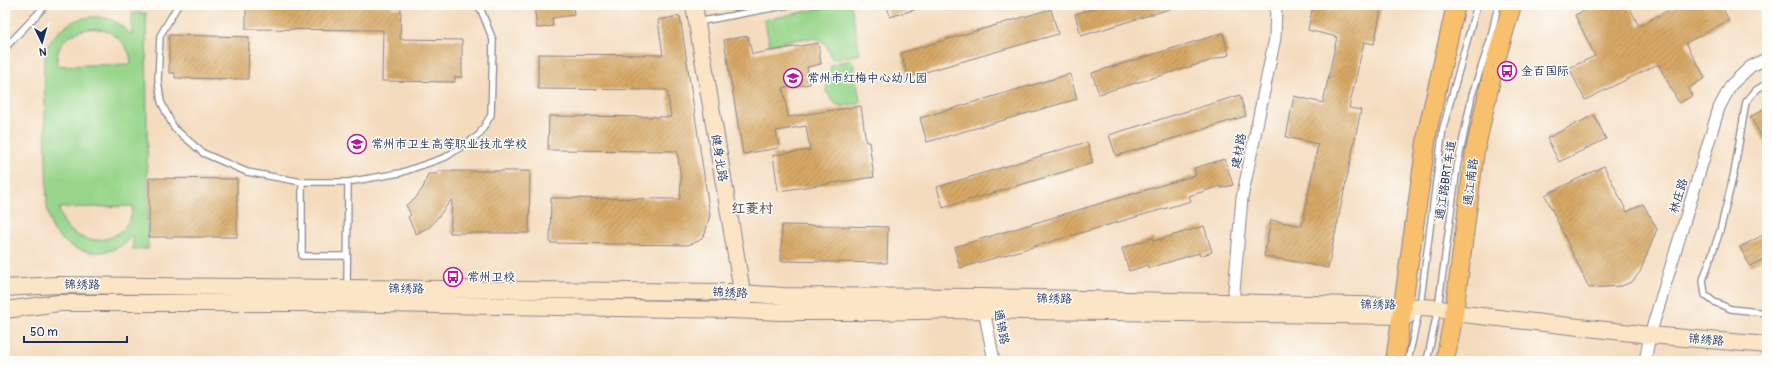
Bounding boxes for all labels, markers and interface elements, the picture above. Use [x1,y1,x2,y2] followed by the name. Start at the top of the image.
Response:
[22,22,62,62] north arrow
[38,45,47,58] text: N
[1496,60,1518,82] bus stop icon: 金百国际
[1521,64,1569,79] place label: 金百国际
[782,67,804,89] school or university icon: 常州市红梅中心幼儿园
[807,71,927,86] place label: 常州市红梅中心幼儿园
[1228,132,1250,170] street label: 建材路
[346,133,368,155] school or university icon: 常州市卫生高等职业技术学校
[708,133,730,183] street label: 健身北路
[371,137,527,152] place label: 常州市卫生高等职业技术学校
[1432,139,1460,221] street label: 通江路BRT车道
[1461,157,1481,207] street label: 通江南路
[1667,177,1691,215] street label: 林庄路
[731,200,773,217] district label: 红菱村
[442,266,464,288] bus stop icon: 常州卫校
[467,270,515,285] place label: 常州卫校
[64,277,100,293] street label: 锦绣路
[388,281,424,297] street label: 锦绣路
[712,285,748,301] street label: 锦绣路
[1036,291,1072,307] street label: 锦绣路
[1360,297,1396,313] street label: 锦绣路
[990,308,1012,346] street label: 通锦路
[24,318,127,344] scale bar
[30,325,58,340] text: 50 m
[1687,331,1725,349] street label: 锦绣路

